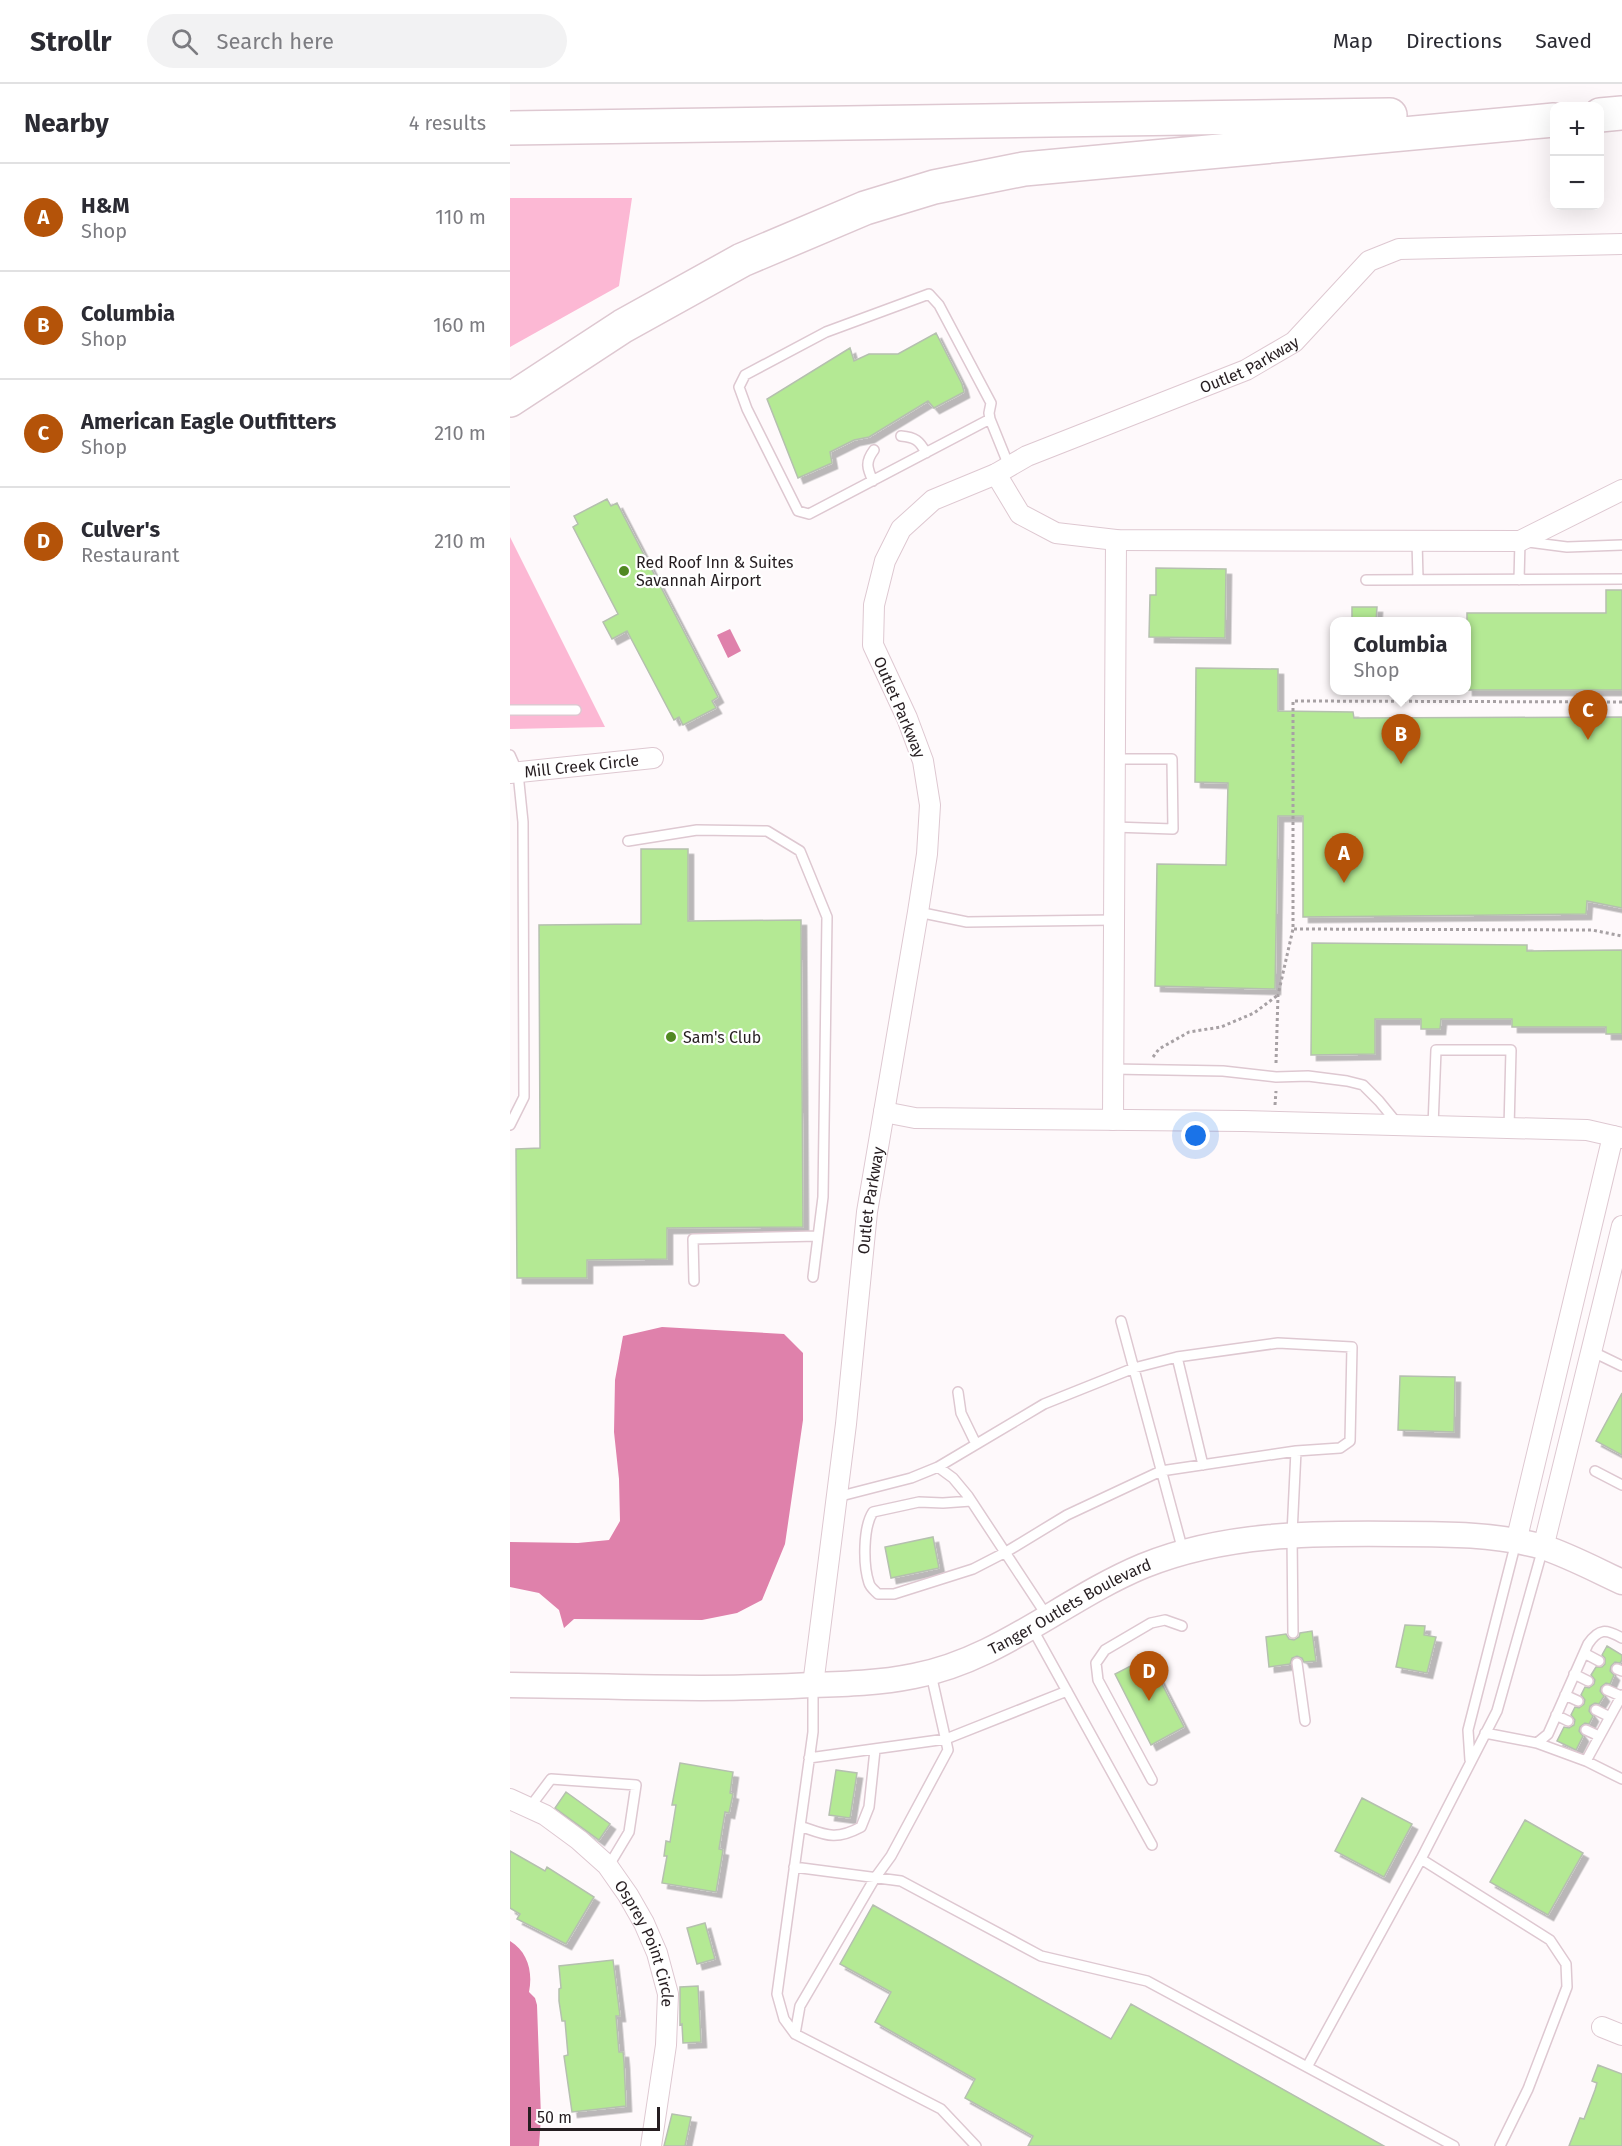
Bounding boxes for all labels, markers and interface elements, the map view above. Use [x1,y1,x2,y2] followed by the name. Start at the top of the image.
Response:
[147,14,567,68] search box
[30,25,111,58] text: Strollr
[168,25,201,58] icon: search
[216,28,334,55] text: Search here
[1333,28,1373,54] text: Map
[1406,28,1502,54] text: Directions
[1535,28,1592,54] text: Saved
[1550,102,1604,210] map controls
[1550,102,1604,156] button: +
[24,108,109,139] text: Nearby
[409,111,486,135] text: 4 results
[1550,156,1604,210] button: −
[81,192,130,219] text: H&M
[38,205,49,229] text: A
[435,205,486,229] text: 110 m
[81,219,127,243] text: Shop
[81,300,175,327] text: Columbia
[37,313,50,337] text: B
[433,313,486,337] text: 160 m
[81,327,127,351] text: Shop
[1197,332,1303,397] street label: Outlet Parkway
[81,408,336,435] text: American Eagle Outfitters
[38,421,49,445] text: C
[434,421,486,445] text: 210 m
[81,435,127,459] text: Shop
[81,516,160,543] text: Culver's
[37,529,50,553] text: D
[434,529,486,553] text: 210 m
[81,543,179,567] text: Restaurant
[636,553,794,590] place label: Red Roof Inn & Suites Savannah Airport
[617,564,631,578] marker: Red Roof Inn & Suites Savannah Airport
[1330,617,1471,695] popup
[1353,631,1448,658] text: Columbia
[870,654,930,761] street label: Outlet Parkway
[1353,658,1400,682] text: Shop
[1568,690,1608,740] pin: C
[1382,714,1420,764] pin: B
[523,751,640,781] street label: Mill Creek Circle
[1324,834,1364,883] pin: A
[683,1028,761,1047] place label: Sam's Club
[664,1030,678,1044] marker: Sam's Club
[1181,1121,1210,1150] your location
[854,1145,888,1255] street label: Outlet Parkway
[985,1555,1154,1659] street label: Tanger Outlets Boulevard
[1130,1652,1168,1701] pin: D
[610,1877,677,2008] street label: Osprey Point Circle
[528,2104,660,2132] scale bar
[537,2108,572,2127] text: 50 m

